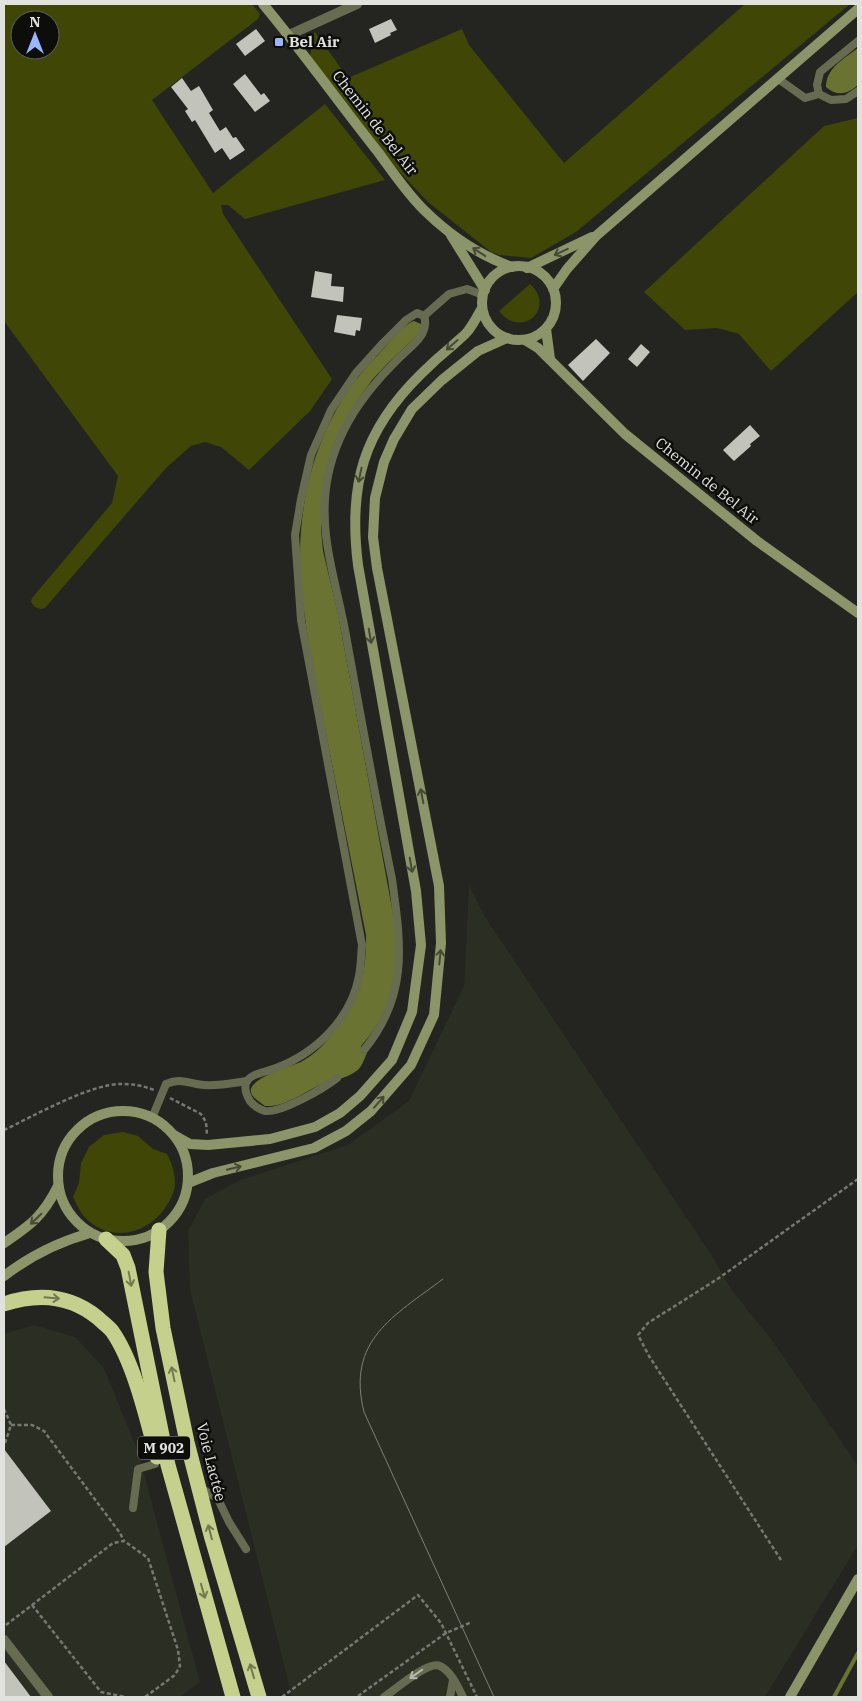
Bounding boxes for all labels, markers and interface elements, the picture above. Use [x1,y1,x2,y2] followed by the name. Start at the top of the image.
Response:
[10,10,60,60] north arrow
[29,13,41,31] text: N
[289,32,340,51] place label: Bel Air
[273,36,285,48] marker: Bel Air
[329,67,422,179] street label: Chemin de Bel Air
[473,246,487,256] one-way arrow
[554,247,569,257] one-way arrow
[446,340,459,351] one-way arrow
[652,433,763,528] street label: Chemin de Bel Air
[355,467,365,483] one-way arrow
[366,627,376,643] one-way arrow
[416,788,426,804] one-way arrow
[407,856,417,872] one-way arrow
[435,949,445,965] one-way arrow
[373,1095,385,1108] one-way arrow
[226,1163,242,1172] one-way arrow
[30,1213,42,1225] one-way arrow
[126,1271,135,1287] one-way arrow
[43,1293,59,1303] one-way arrow
[167,1366,177,1382] one-way arrow
[193,1421,230,1503] street label: Voie Lactée
[138,1436,190,1460] road number: M 902
[205,1524,215,1540] one-way arrow
[198,1582,208,1598] one-way arrow
[247,1664,256,1680] one-way arrow
[409,1669,423,1679] one-way arrow

